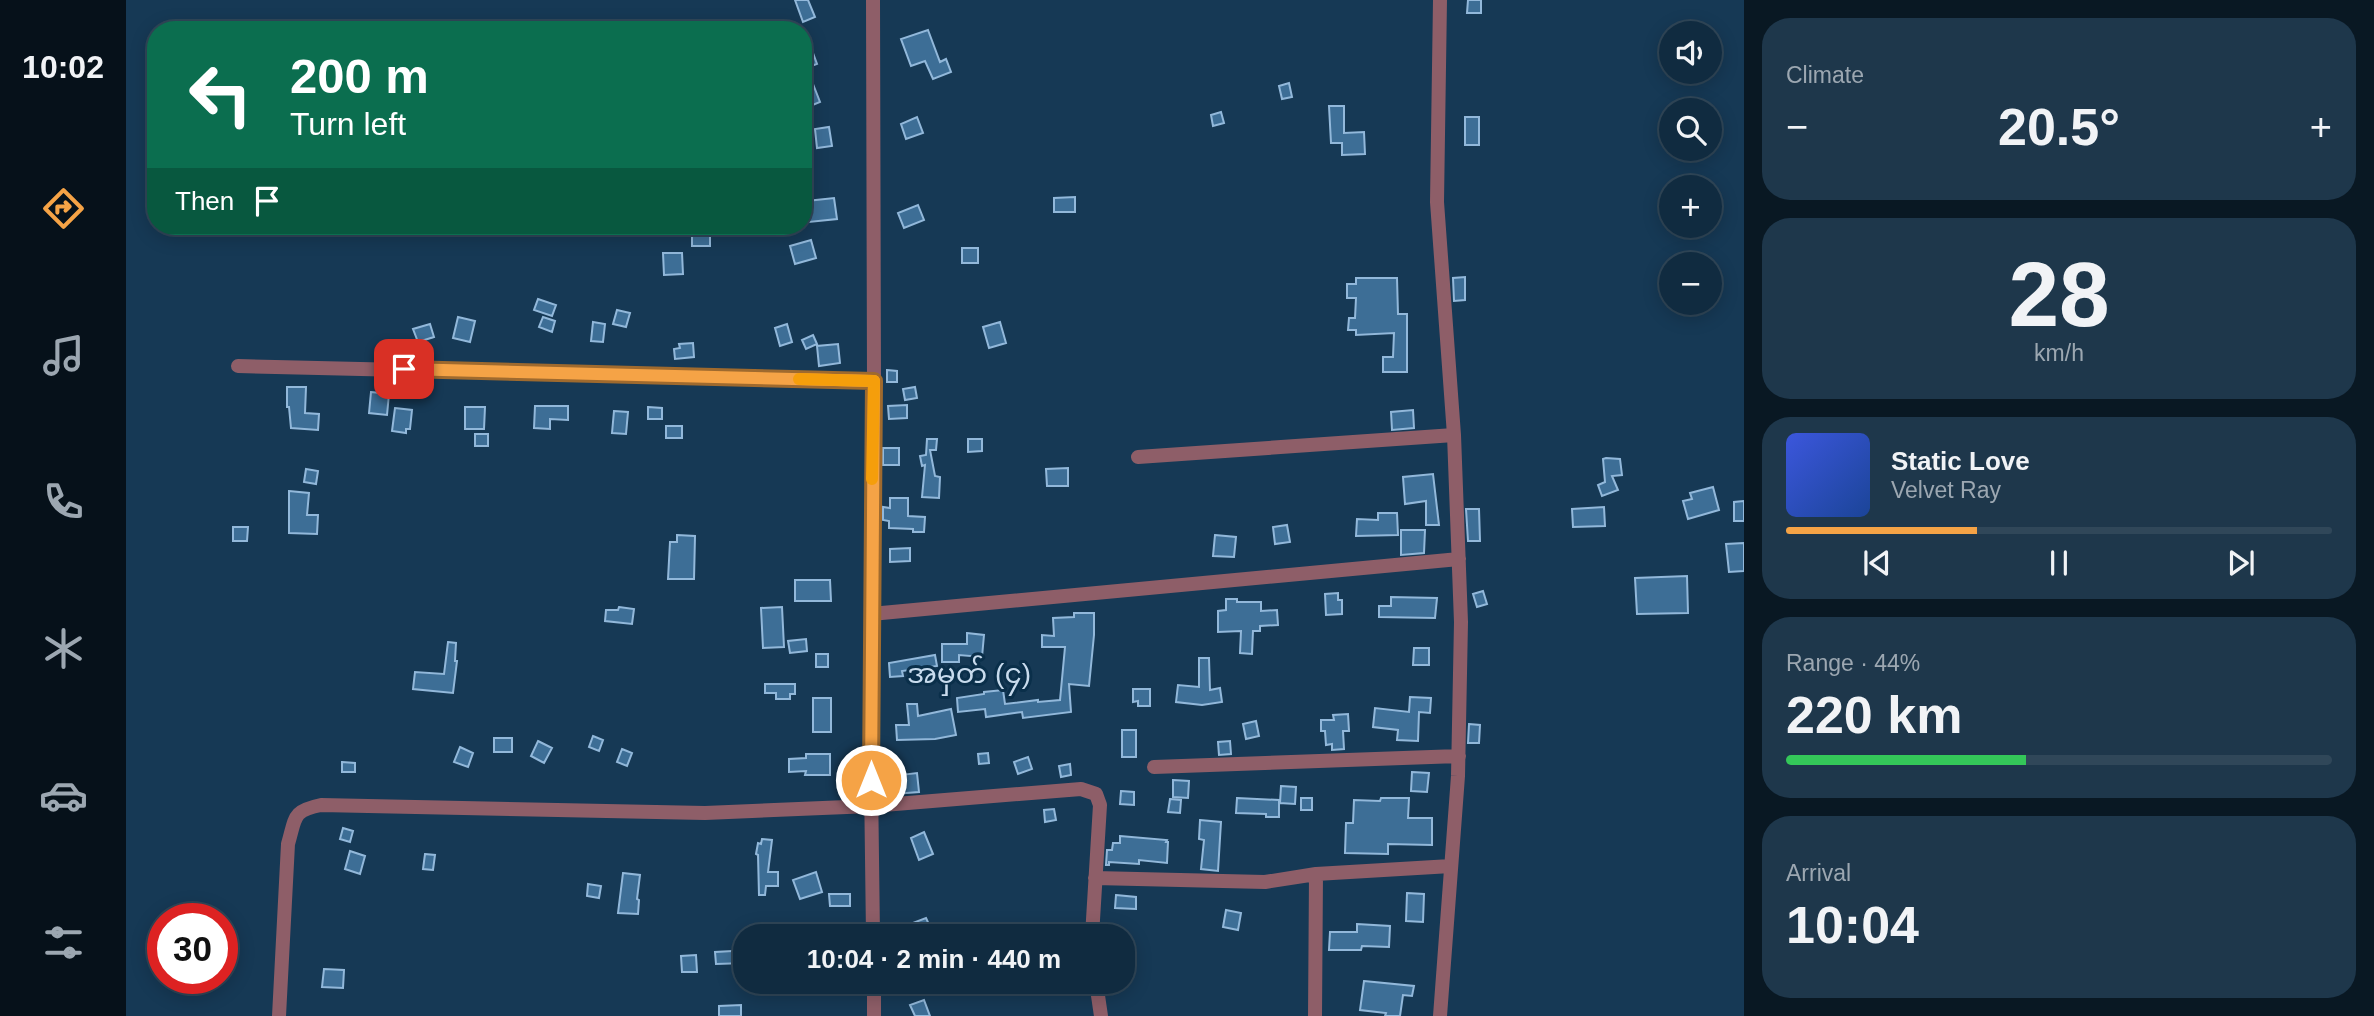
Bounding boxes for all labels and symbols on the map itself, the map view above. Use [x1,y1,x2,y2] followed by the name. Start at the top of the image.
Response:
[374,339,434,399] pin
[907,655,1031,696] district label: အမှတ် (၄)
[834,743,908,817] position arrow
[147,903,238,994] speed limit sign: 30

